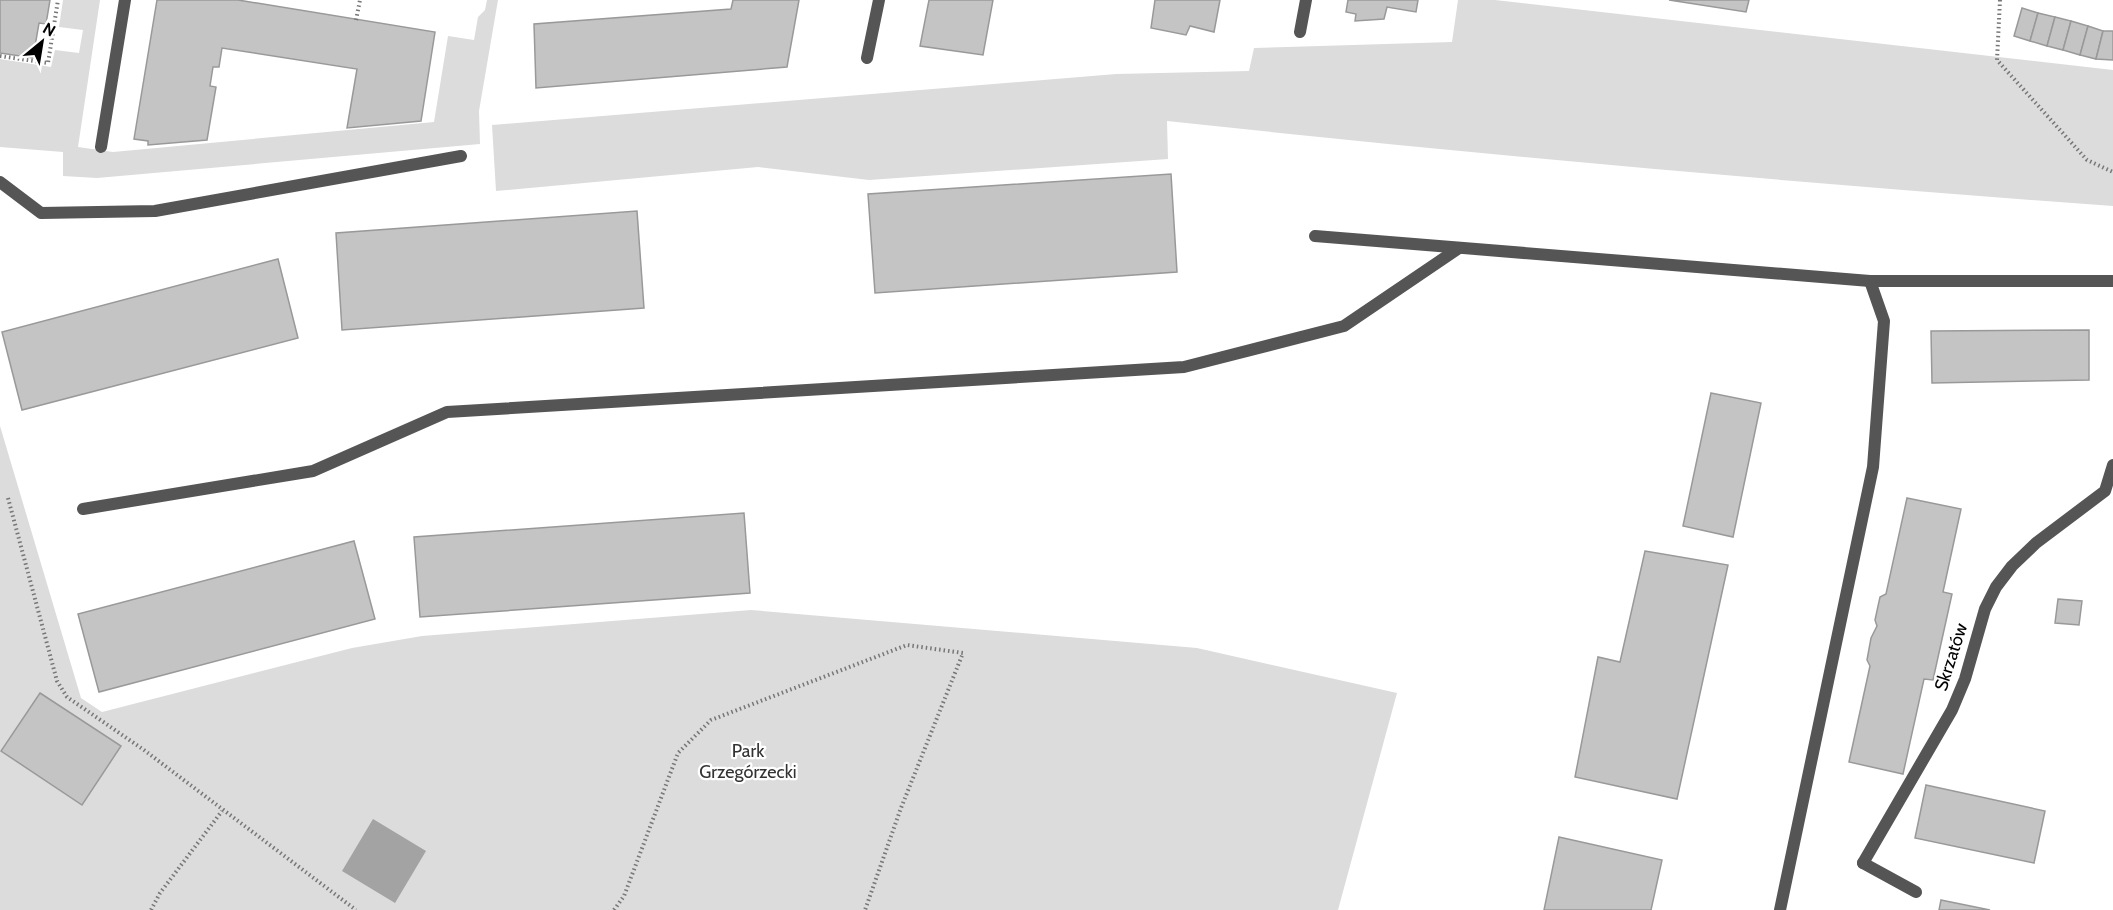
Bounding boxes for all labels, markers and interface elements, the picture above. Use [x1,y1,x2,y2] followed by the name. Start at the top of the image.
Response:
[12,12,72,72] north arrow
[40,18,59,40] text: N
[1930,620,1972,694] street label: Skrzatów
[699,740,797,783] park label: Park Grzegórzecki

